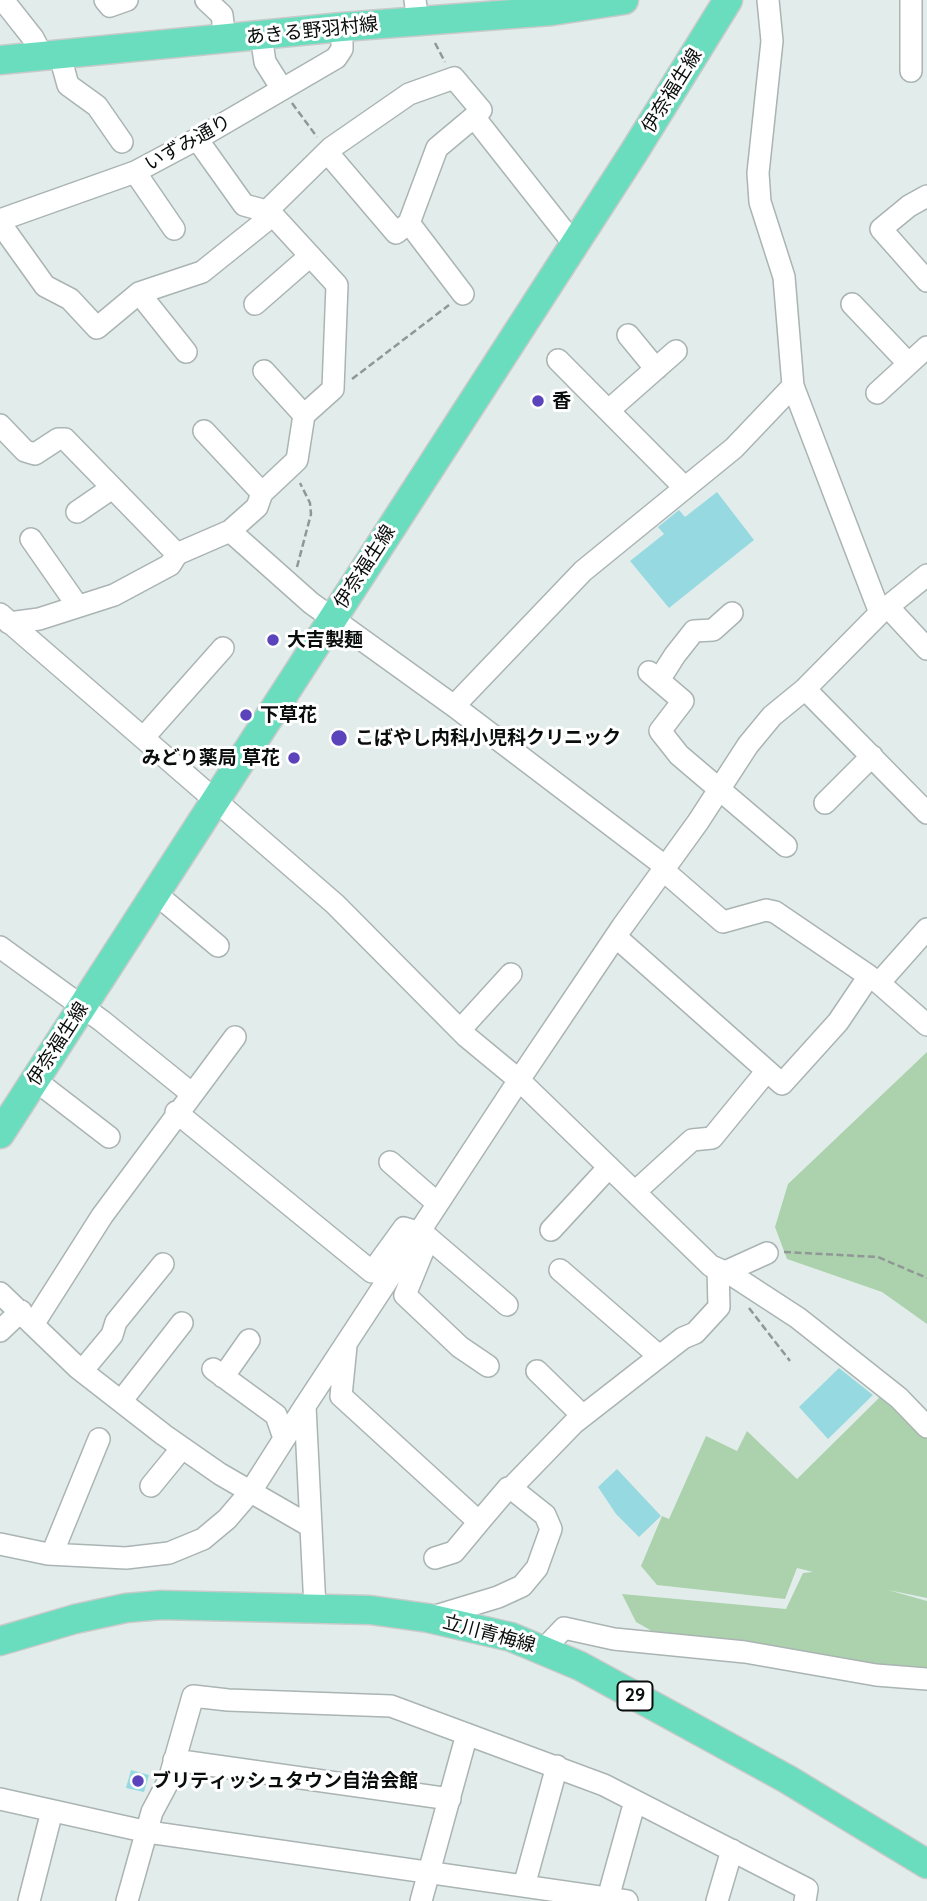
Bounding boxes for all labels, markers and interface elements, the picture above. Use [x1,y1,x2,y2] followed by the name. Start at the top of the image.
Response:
[245,13,379,49] street label: あきる野羽村線
[637,45,707,137] street label: 伊奈福生線
[141,110,235,176] street label: いずみ通り
[552,390,571,412] place label: 香
[530,393,546,409] marker: 香
[330,521,400,613] street label: 伊奈福生線
[287,629,363,651] place label: 大吉製麺
[265,632,281,648] marker: 大吉製麺
[260,704,317,726] place label: 下草花
[238,707,254,723] marker: 下草花
[355,727,621,749] place label: こばやし内科小児科クリニック
[329,728,349,748] marker: こばやし内科小児科クリニック
[142,747,280,769] place label: みどり薬局 草花
[286,750,302,766] marker: みどり薬局 草花
[23,998,93,1090] street label: 伊奈福生線
[440,1611,538,1657] street label: 立川青梅線
[618,1681,652,1710] road number: 29
[152,1770,418,1792] place label: ブリティッシュタウン自治会館
[130,1773,146,1789] marker: ブリティッシュタウン自治会館

